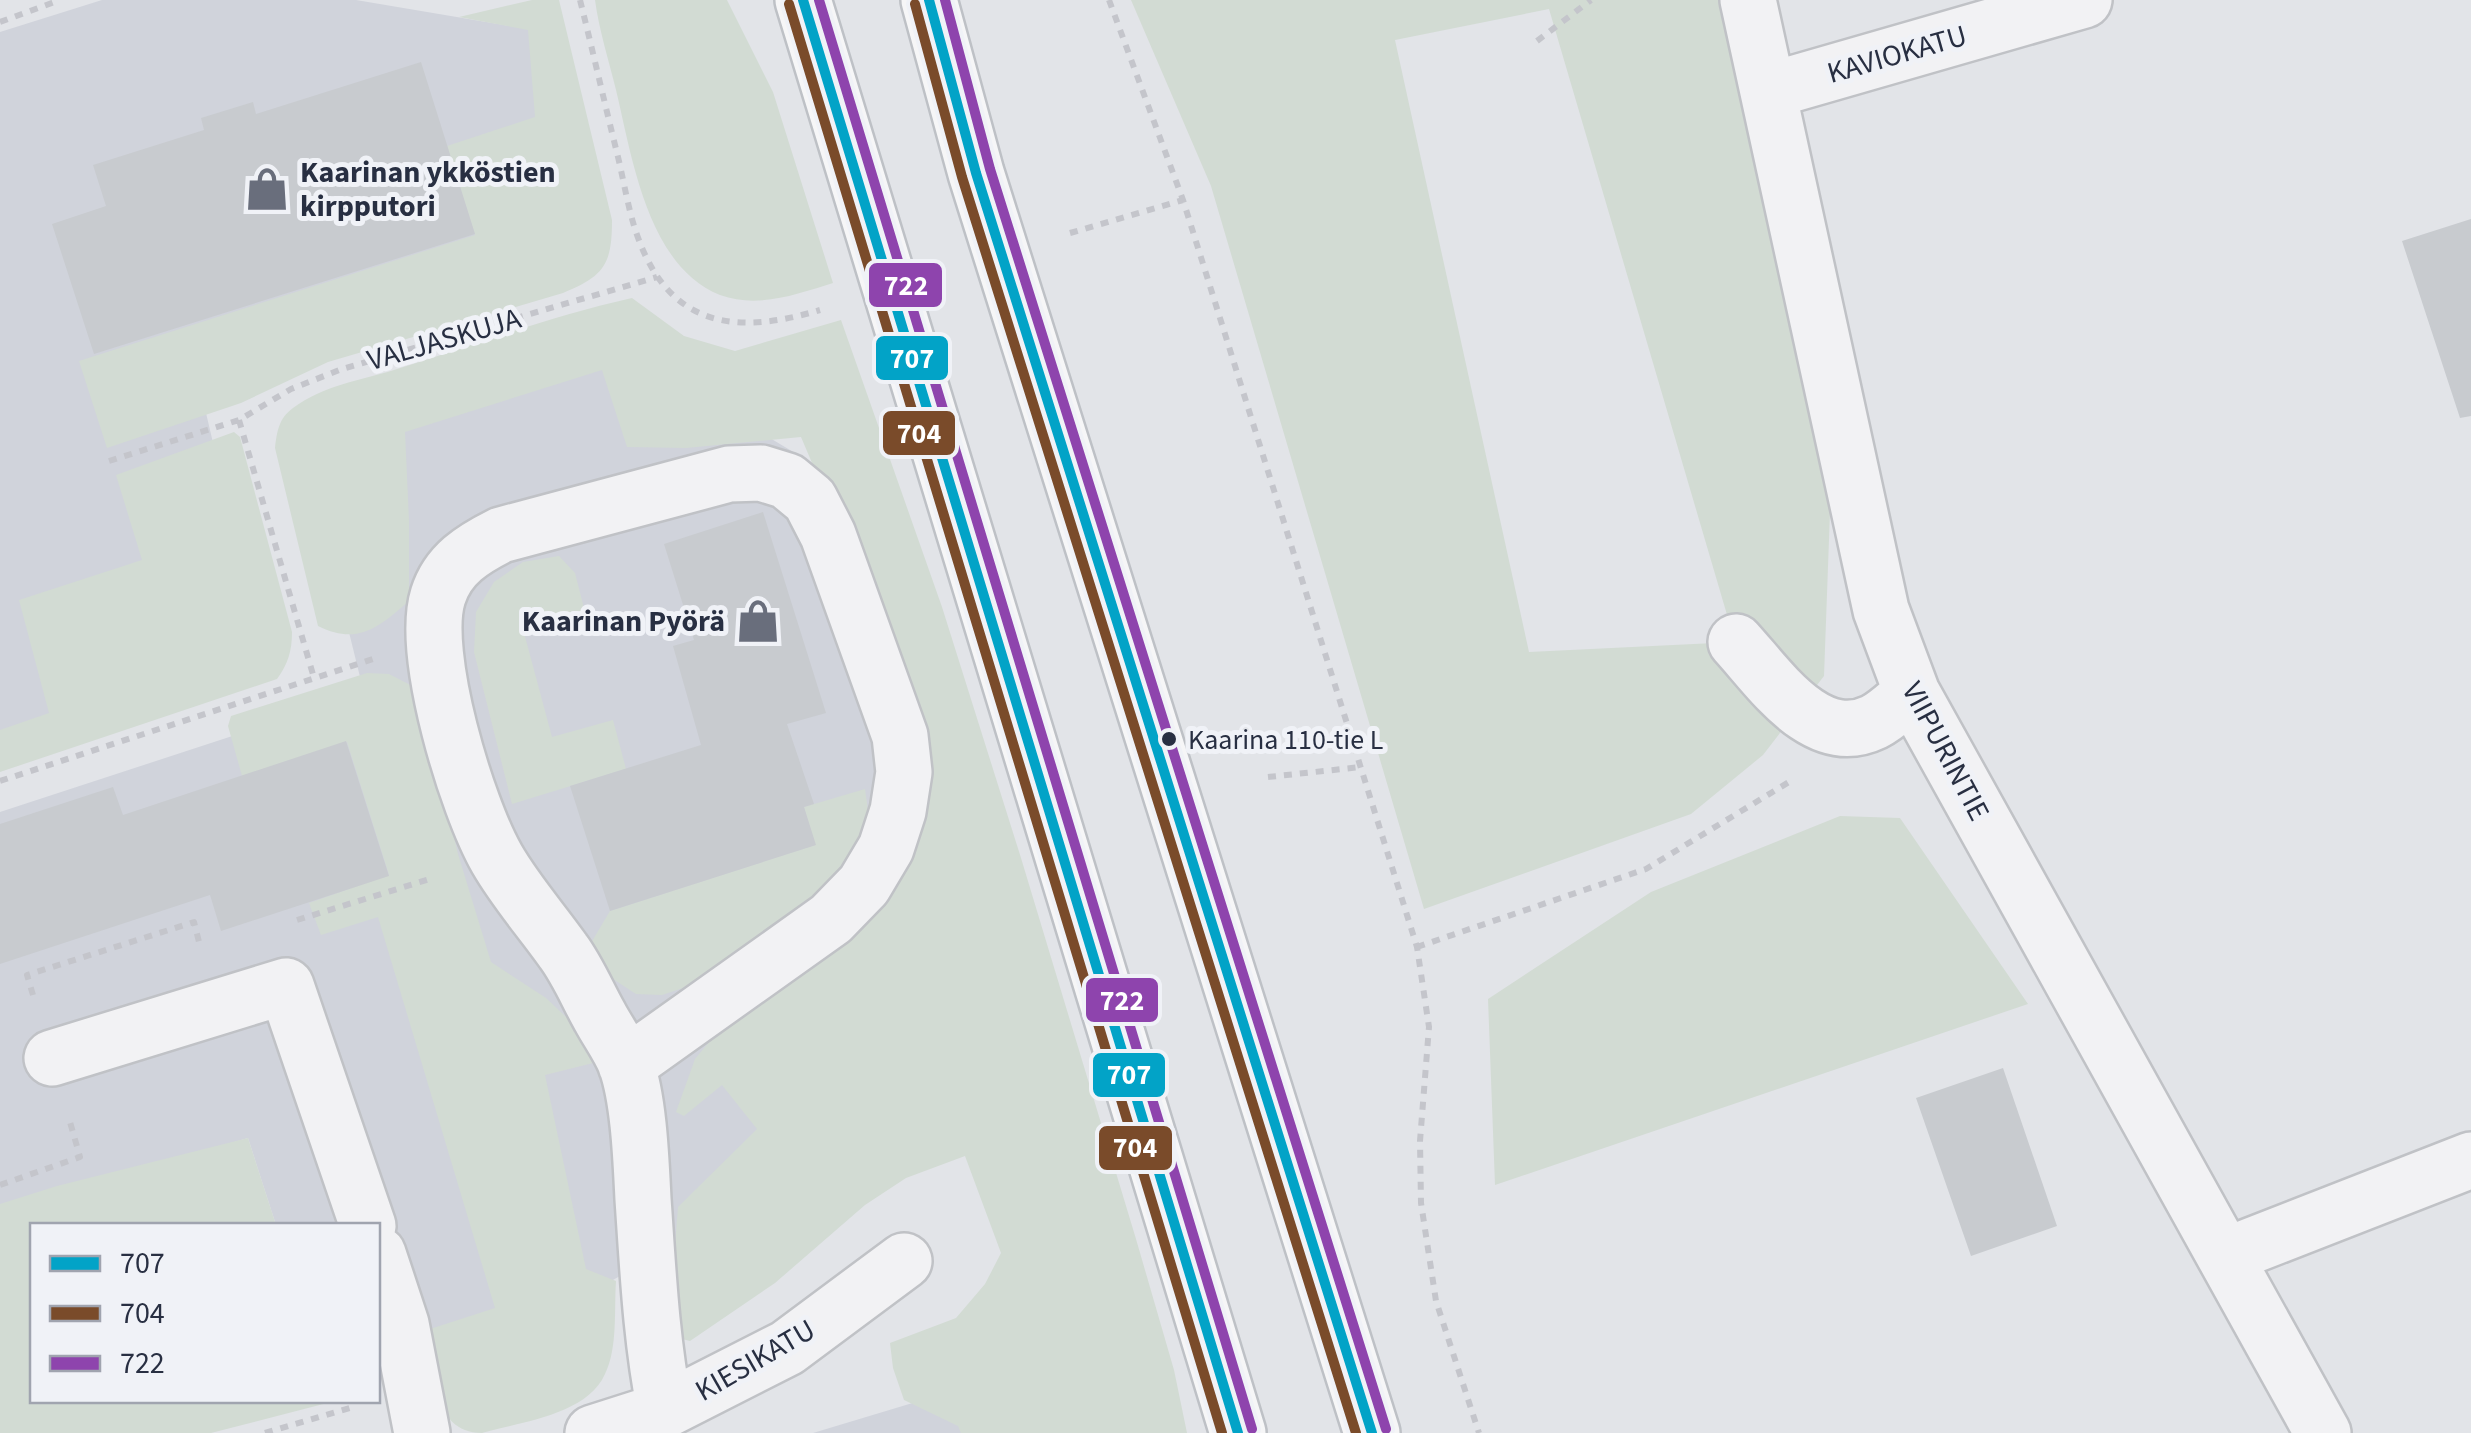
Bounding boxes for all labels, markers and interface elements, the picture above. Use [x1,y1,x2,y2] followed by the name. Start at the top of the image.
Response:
[1822,14,1972,95] street label: KAVIOKATU
[300,151,556,228] place label: Kaarinan ykköstien kirpputori
[243,165,291,213] shop icon: Kaarinan ykköstien kirpputori
[867,261,944,309] line badge: 722
[884,266,928,306] text: 722
[362,297,527,382] street label: VALJASKUJA
[874,334,950,382] line badge: 707
[890,339,934,379] text: 707
[881,409,957,457] line badge: 704
[897,414,941,454] text: 704
[734,597,782,645] shop icon: Kaarinan Pyörä
[522,600,725,643] place label: Kaarinan Pyörä
[1891,674,2000,828] street label: VIIPURINTIE
[1188,720,1383,760] place label: Kaarina 110-tie L
[1159,729,1179,749] marker: Kaarina 110-tie L
[1084,976,1160,1024] line badge: 722
[1100,981,1144,1021] text: 722
[1091,1051,1167,1099] line badge: 707
[1107,1055,1151,1095] text: 707
[1097,1124,1174,1172] line badge: 704
[1113,1128,1157,1168] text: 704
[30,1223,380,1403] legend
[120,1242,165,1285] text: 707
[120,1292,165,1335] text: 704
[687,1309,823,1412] street label: KIESIKATU
[120,1342,165,1385] text: 722

